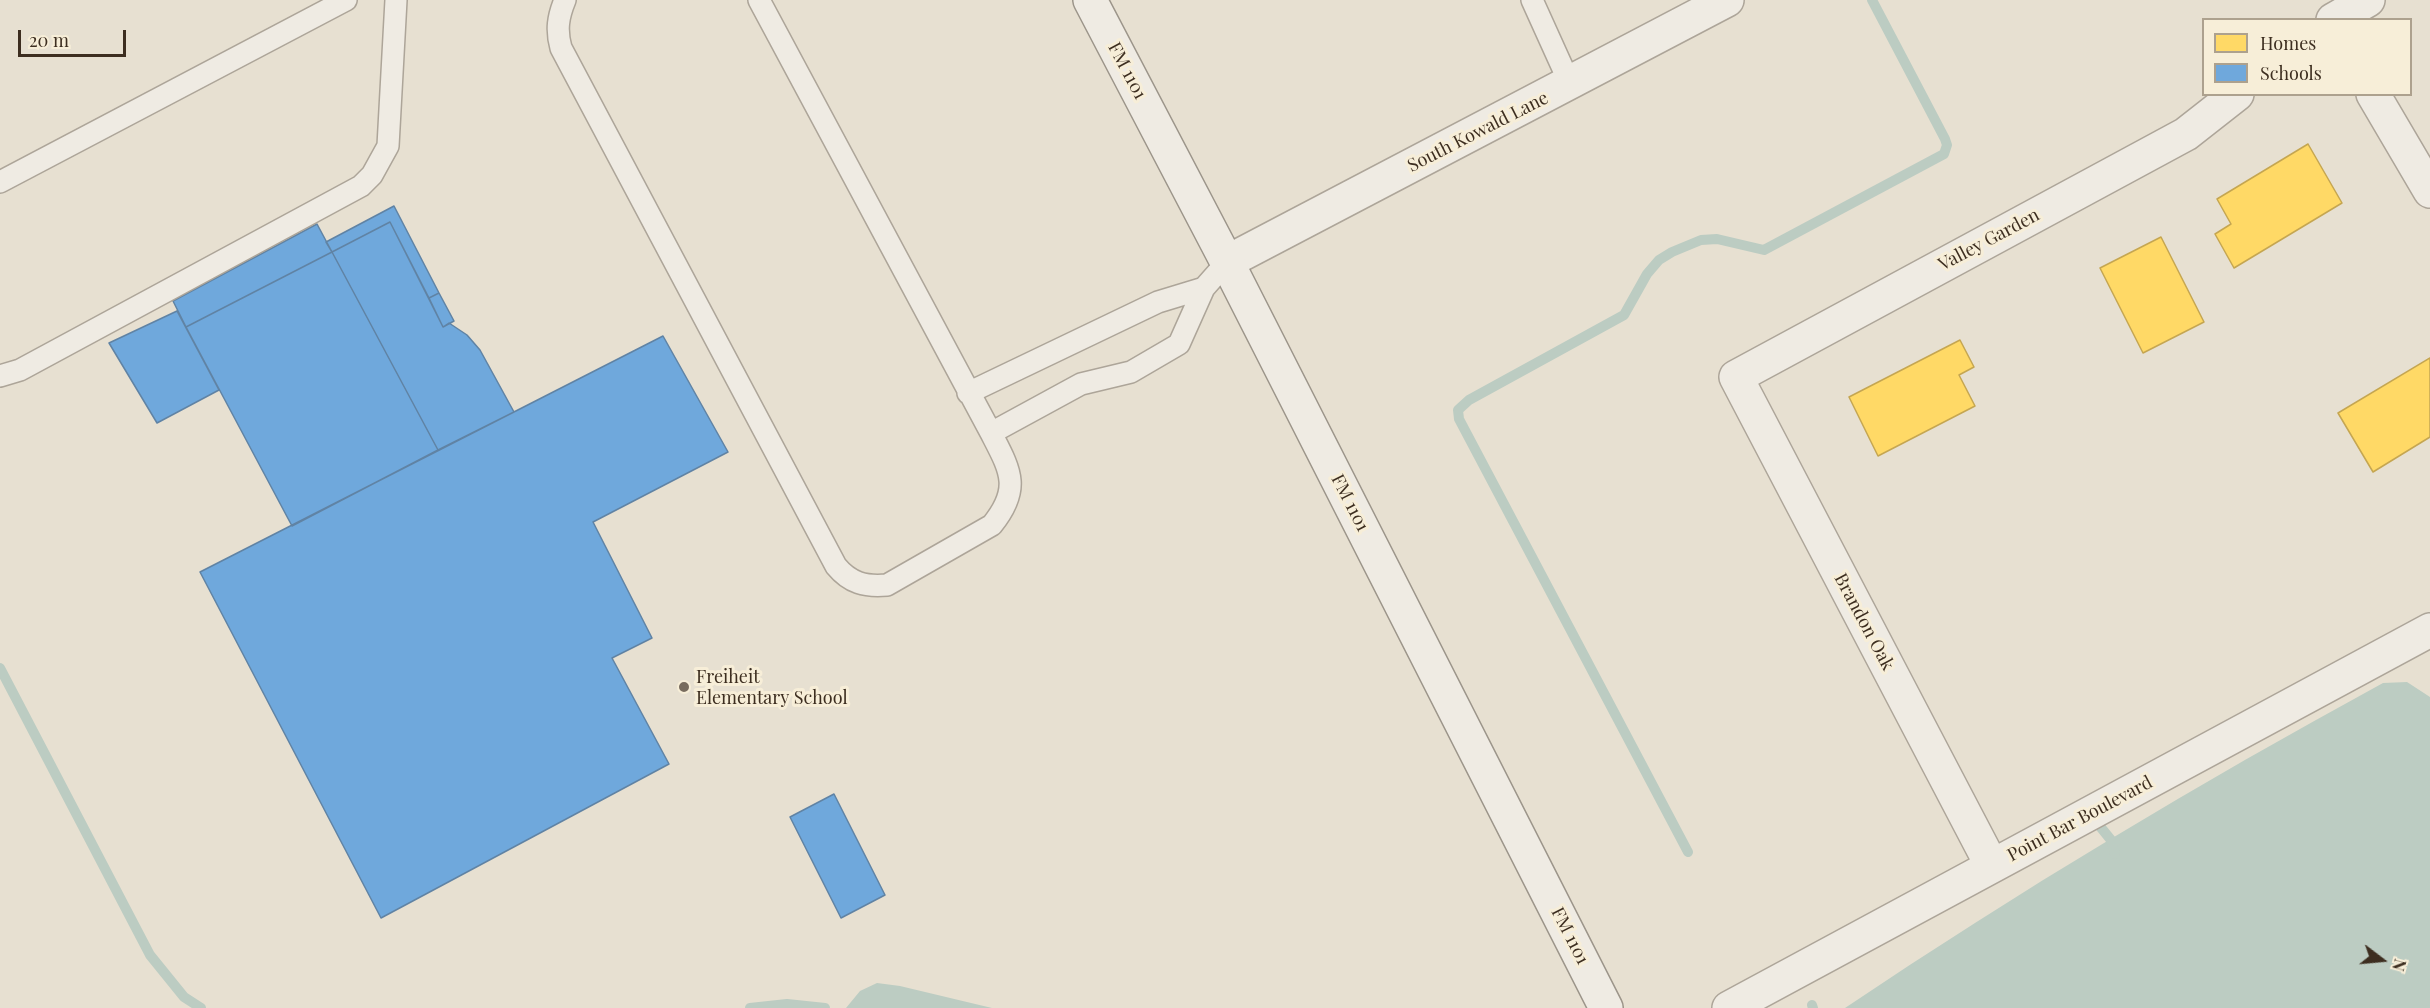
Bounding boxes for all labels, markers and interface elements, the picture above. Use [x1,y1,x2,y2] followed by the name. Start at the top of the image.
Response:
[21,18,129,56] scale bar
[2202,18,2412,96] legend
[29,28,69,52] text: 20 m
[2260,31,2316,55] text: Homes
[1103,39,1151,103] street label: FM 1101
[2260,61,2322,85] text: Schools
[1404,87,1552,177] street label: South Kowald Lane
[1935,204,2043,276] street label: Valley Garden
[1326,471,1374,535] street label: FM 1101
[1829,570,1899,674] street label: Brandon Oak
[696,666,848,708] place label: Freiheit Elementary School
[677,680,691,694] marker: Freiheit Elementary School
[2004,772,2156,866] street label: Point Bar Boulevard
[1546,904,1594,968] street label: FM 1101
[2352,930,2412,990] north arrow
[2388,957,2411,974] text: N

